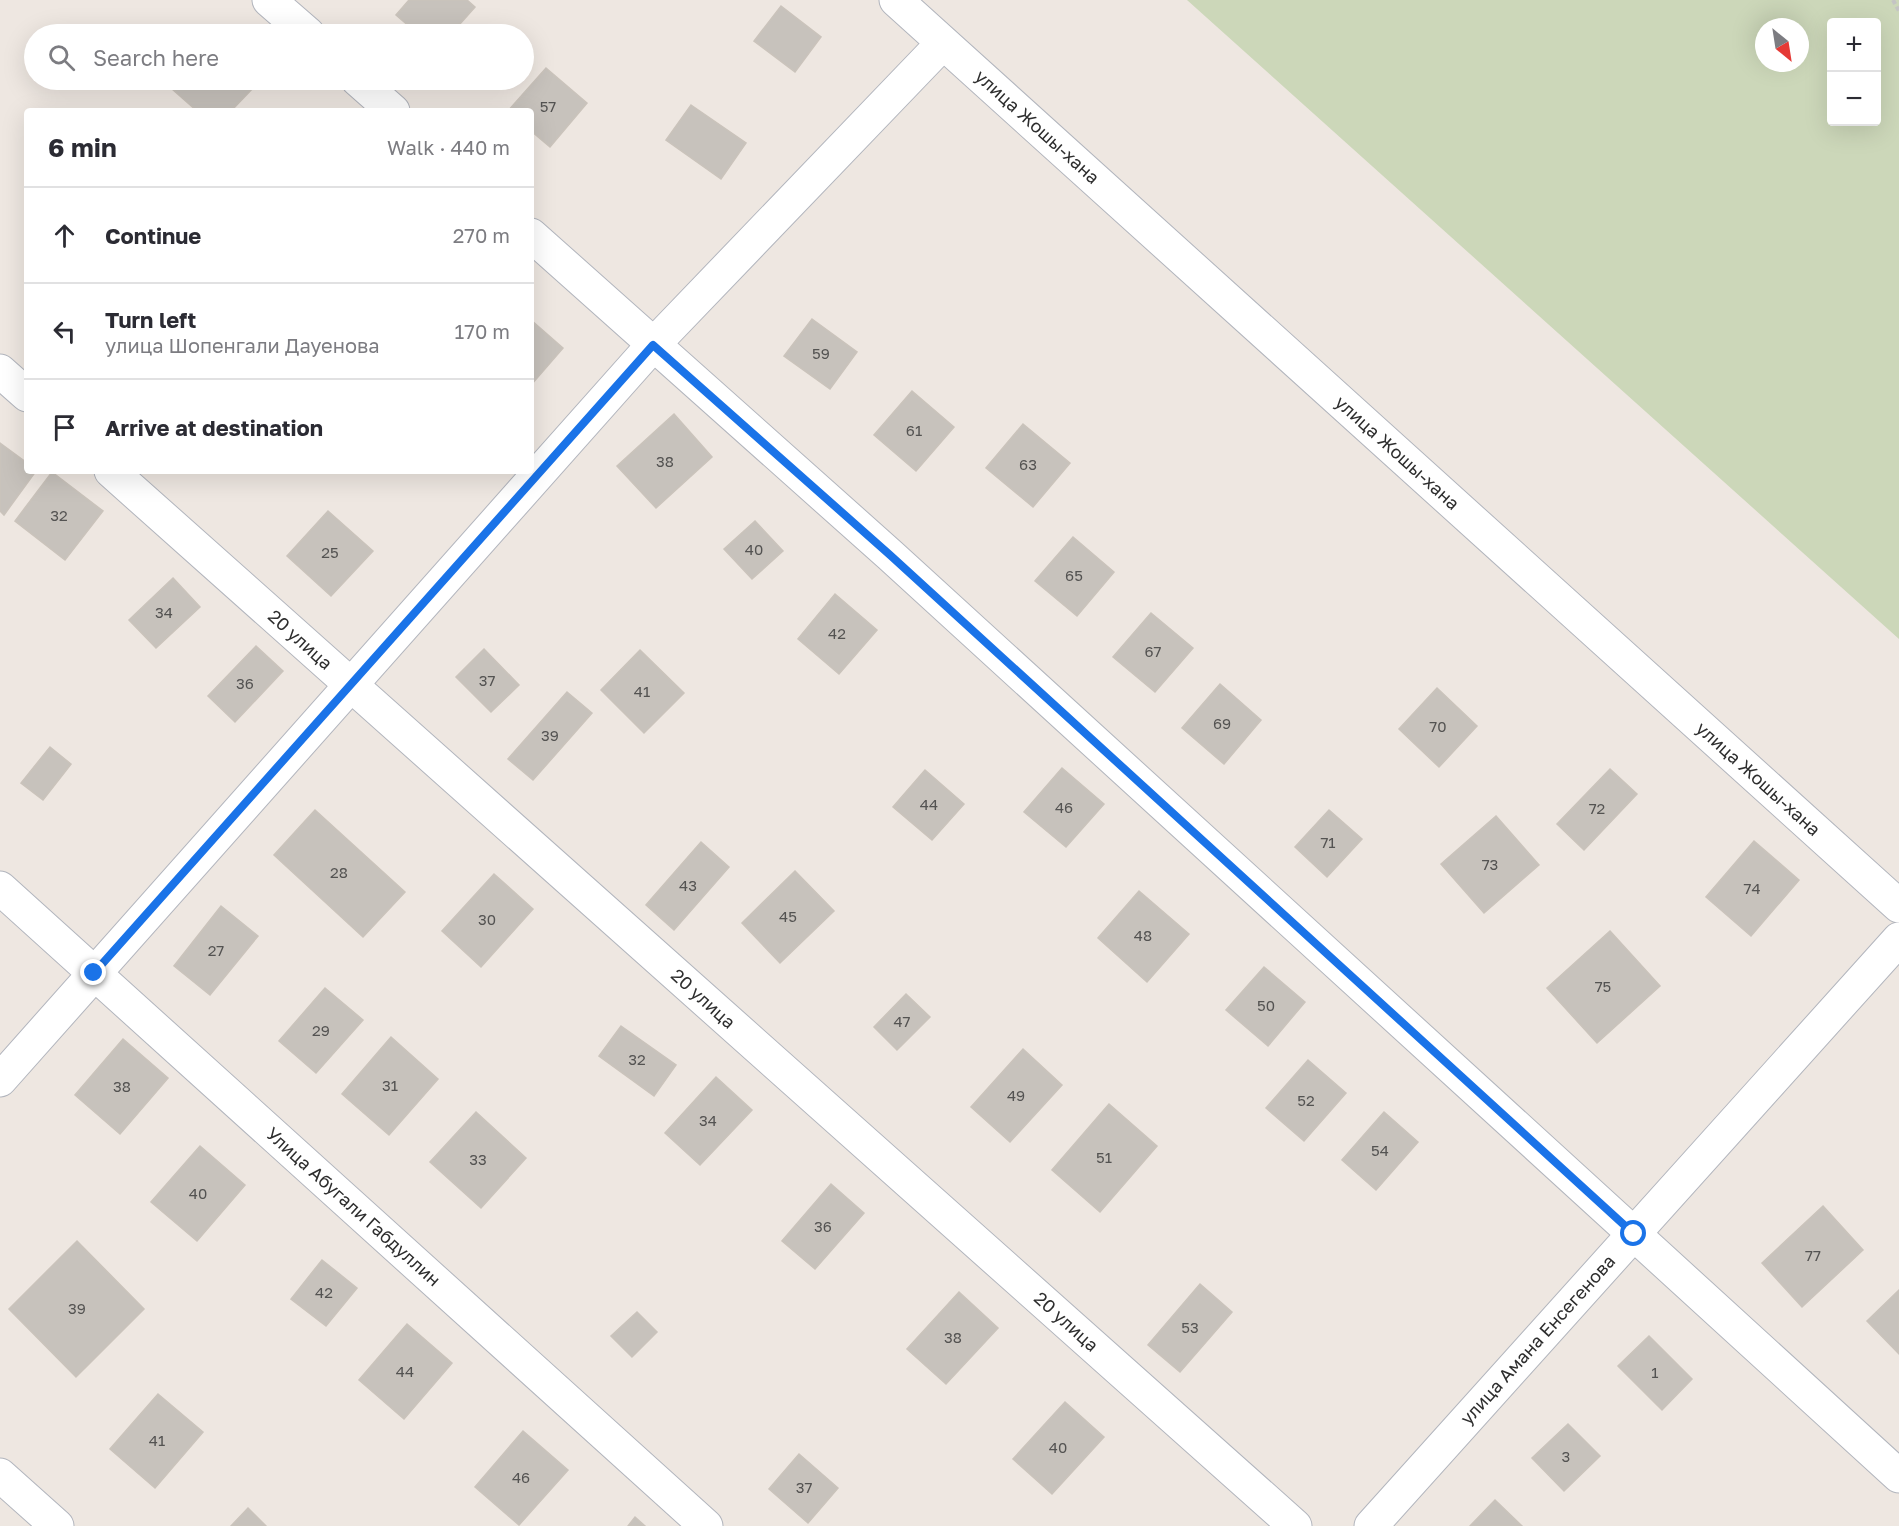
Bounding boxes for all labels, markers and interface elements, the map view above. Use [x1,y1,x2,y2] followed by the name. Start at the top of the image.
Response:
[1755,18,1809,72] north arrow
[1827,18,1881,126] map controls
[1827,18,1881,72] button: +
[24,24,534,90] search box
[45,41,78,74] icon: search
[93,44,219,71] text: Search here
[971,65,1104,188] street label: улица Жошы-хана
[1827,72,1881,126] button: −
[540,97,556,115] house number: 57
[48,132,117,163] text: 6 min
[387,135,510,159] text: Walk · 440 m
[48,219,81,252] icon: ahead
[105,222,201,249] text: Continue
[453,223,510,247] text: 270 m
[105,306,196,333] text: Turn left
[48,315,81,348] icon: left
[455,319,510,343] text: 170 m
[105,333,380,357] text: улица Шопенгали Дауенова
[812,344,830,362] house number: 59
[1331,391,1464,514] street label: улица Жошы-хана
[48,411,81,444] icon: arrive
[105,414,323,441] text: Arrive at destination
[906,421,922,439] house number: 61
[656,452,674,470] house number: 38
[1019,455,1037,473] house number: 63
[50,506,68,524] house number: 32
[745,540,763,558] house number: 40
[321,543,339,561] house number: 25
[1065,566,1083,584] house number: 65
[155,603,173,621] house number: 34
[264,605,337,674] street label: 20 улица
[828,624,846,642] house number: 42
[1144,642,1162,660] house number: 67
[479,671,495,689] house number: 37
[236,674,254,692] house number: 36
[634,682,650,700] house number: 41
[1213,714,1231,732] house number: 69
[1429,717,1447,735] house number: 70
[1692,717,1825,840] street label: улица Жошы-хана
[541,726,559,744] house number: 39
[920,795,938,813] house number: 44
[1055,798,1073,816] house number: 46
[1589,799,1605,817] house number: 72
[1320,833,1336,851] house number: 71
[1482,855,1498,873] house number: 73
[330,863,348,881] house number: 28
[679,876,697,894] house number: 43
[1743,879,1761,897] house number: 74
[779,907,797,925] house number: 45
[478,910,496,928] house number: 30
[1134,926,1152,944] house number: 48
[208,941,224,959] house number: 27
[80,959,106,985] route end
[667,964,740,1033] street label: 20 улица
[1595,977,1611,995] house number: 75
[1257,996,1275,1014] house number: 50
[893,1012,911,1030] house number: 47
[312,1021,330,1039] house number: 29
[628,1050,646,1068] house number: 32
[382,1076,398,1094] house number: 31
[113,1077,131,1095] house number: 38
[1007,1086,1025,1104] house number: 49
[1297,1091,1315,1109] house number: 52
[699,1111,717,1129] house number: 34
[262,1122,445,1290] street label: Улица Абугали Габдуллин
[1371,1141,1389,1159] house number: 54
[1096,1148,1112,1166] house number: 51
[469,1150,487,1168] house number: 33
[189,1184,207,1202] house number: 40
[814,1217,832,1235] house number: 36
[1620,1220,1646,1246] route start
[1805,1246,1821,1264] house number: 77
[1455,1250,1619,1429] street label: улица Амана Енсегенова
[315,1283,333,1301] house number: 42
[1030,1287,1103,1356] street label: 20 улица
[68,1299,86,1317] house number: 39
[1181,1318,1199,1336] house number: 53
[944,1328,962,1346] house number: 38
[396,1362,414,1380] house number: 44
[1651,1363,1659,1381] house number: 1
[149,1431,165,1449] house number: 41
[1049,1438,1067,1456] house number: 40
[1562,1447,1570,1465] house number: 3
[512,1468,530,1486] house number: 46
[796,1478,812,1496] house number: 37

